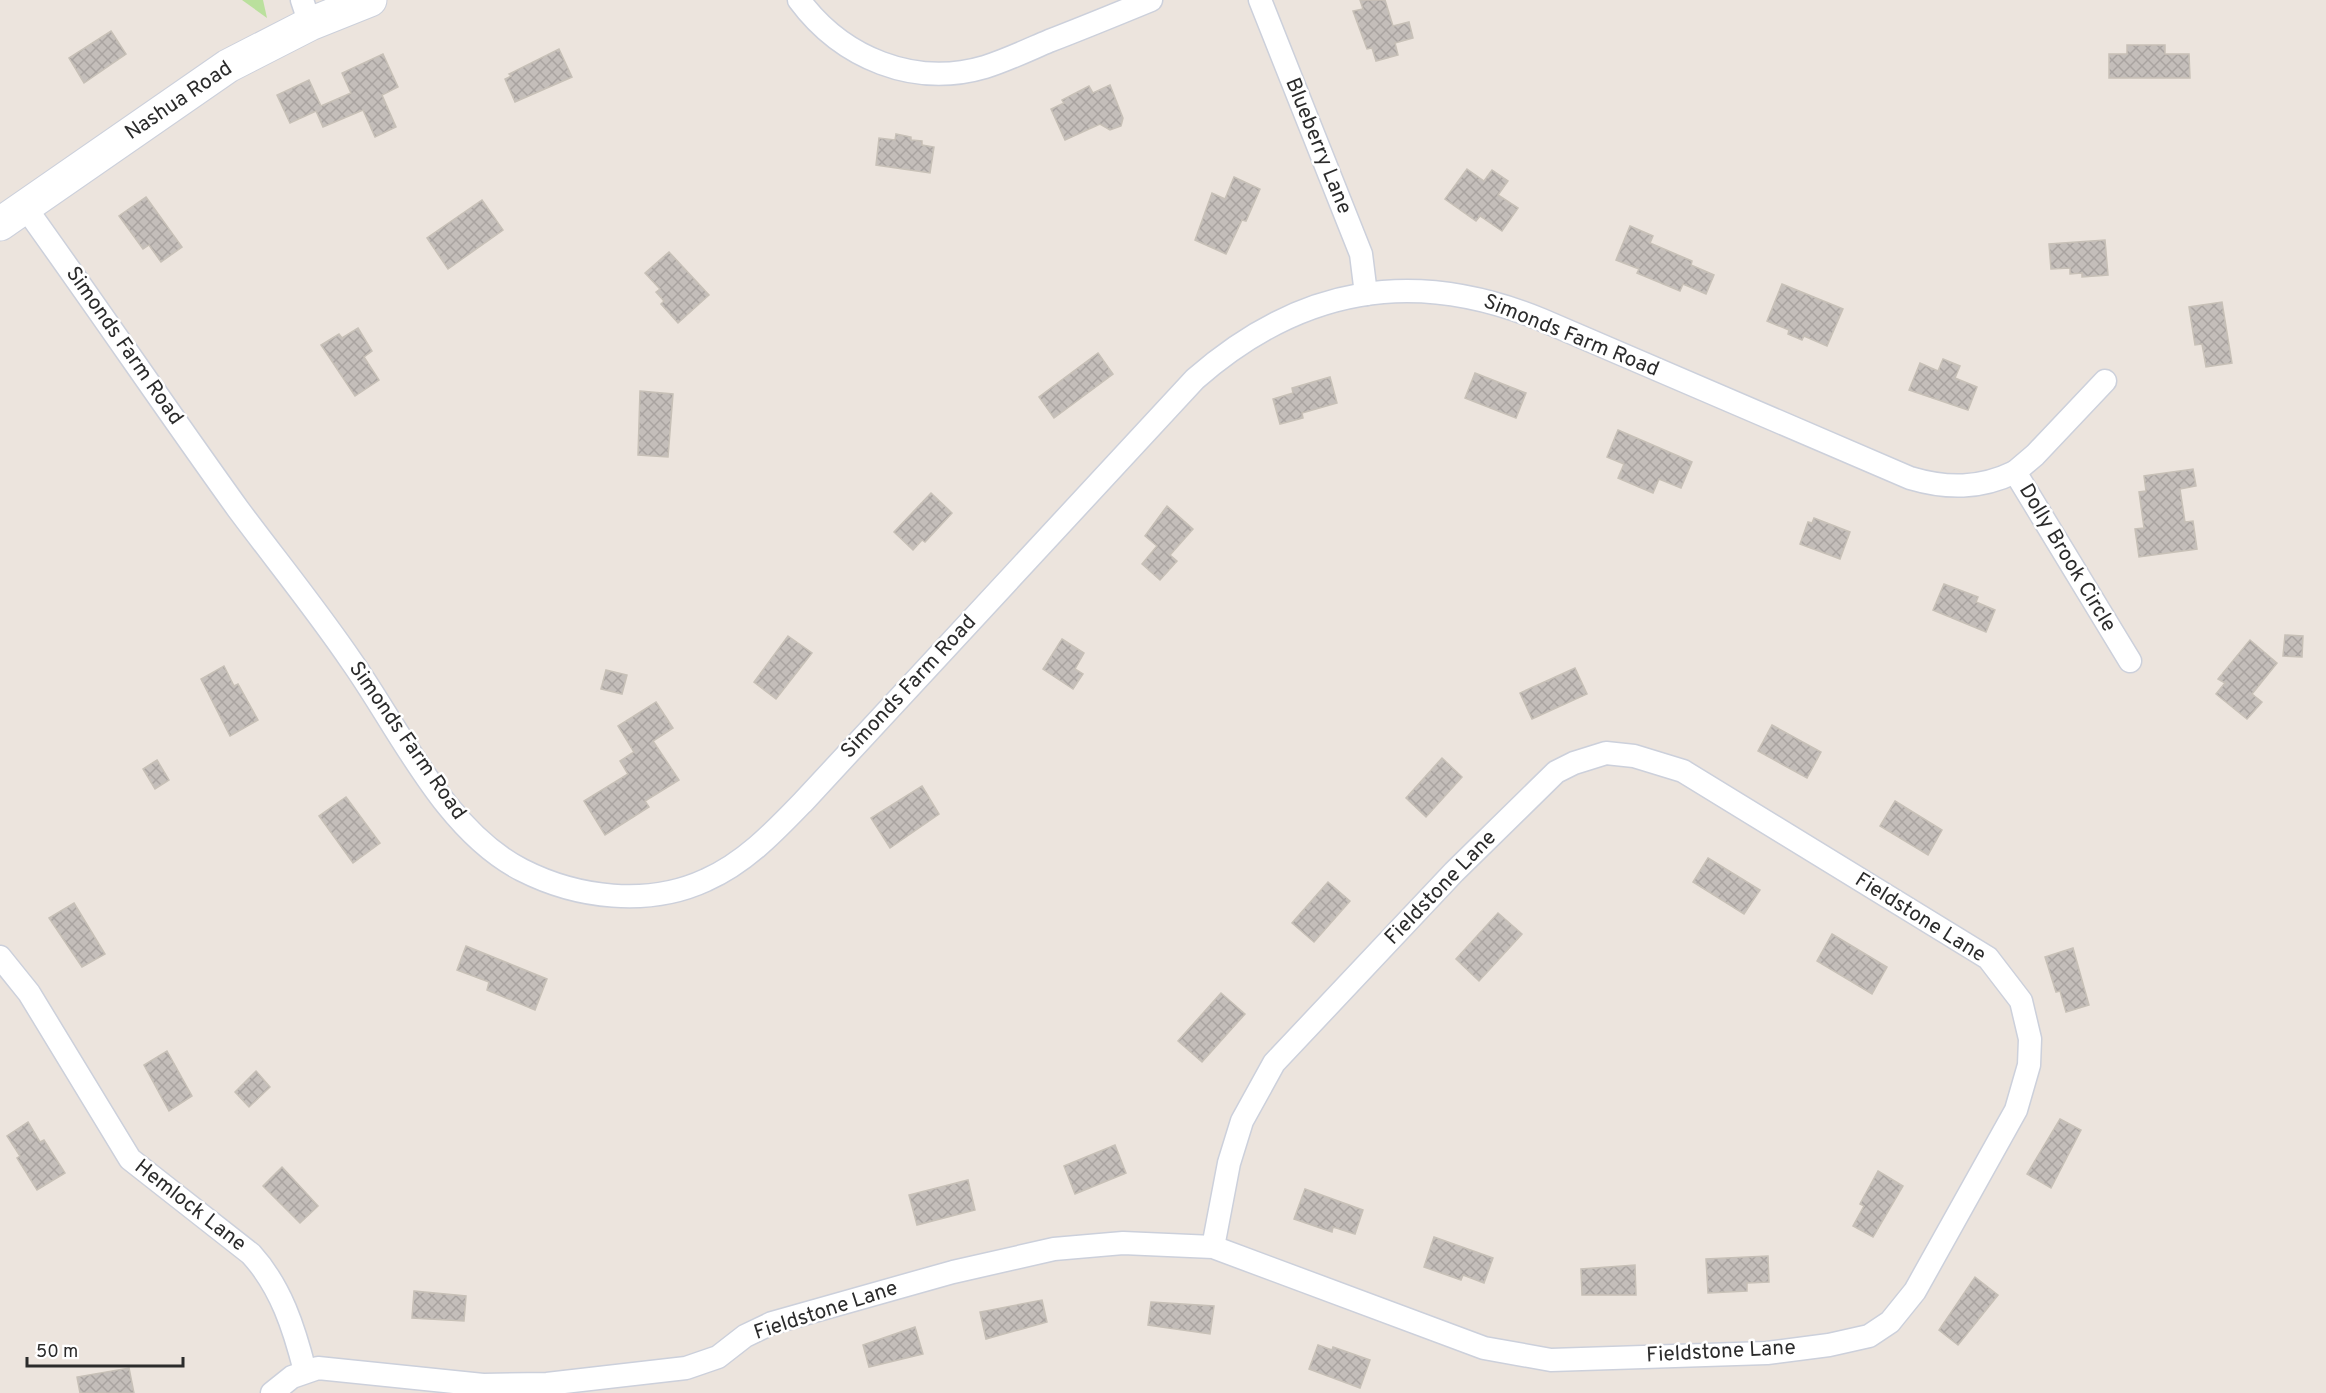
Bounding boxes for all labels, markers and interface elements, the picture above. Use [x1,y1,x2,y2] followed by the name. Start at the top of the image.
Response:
[120,55,238,147] street label: Nashua Road
[1278,74,1358,218] street label: Blueberry Lane
[59,262,189,430] street label: Simonds Farm Road
[1479,288,1663,384] street label: Simonds Farm Road
[2012,479,2122,637] street label: Dolly Brook Circle
[835,609,983,765] street label: Simonds Farm Road
[342,657,472,825] street label: Simonds Farm Road
[1379,825,1503,951] street label: Fieldstone Lane
[1849,867,1991,969] street label: Fieldstone Lane
[129,1154,251,1258] street label: Hemlock Lane
[751,1275,901,1347] street label: Fieldstone Lane
[27,1330,183,1368] scale bar
[1646,1335,1796,1369] street label: Fieldstone Lane
[36,1341,78,1364] text: 50 m

